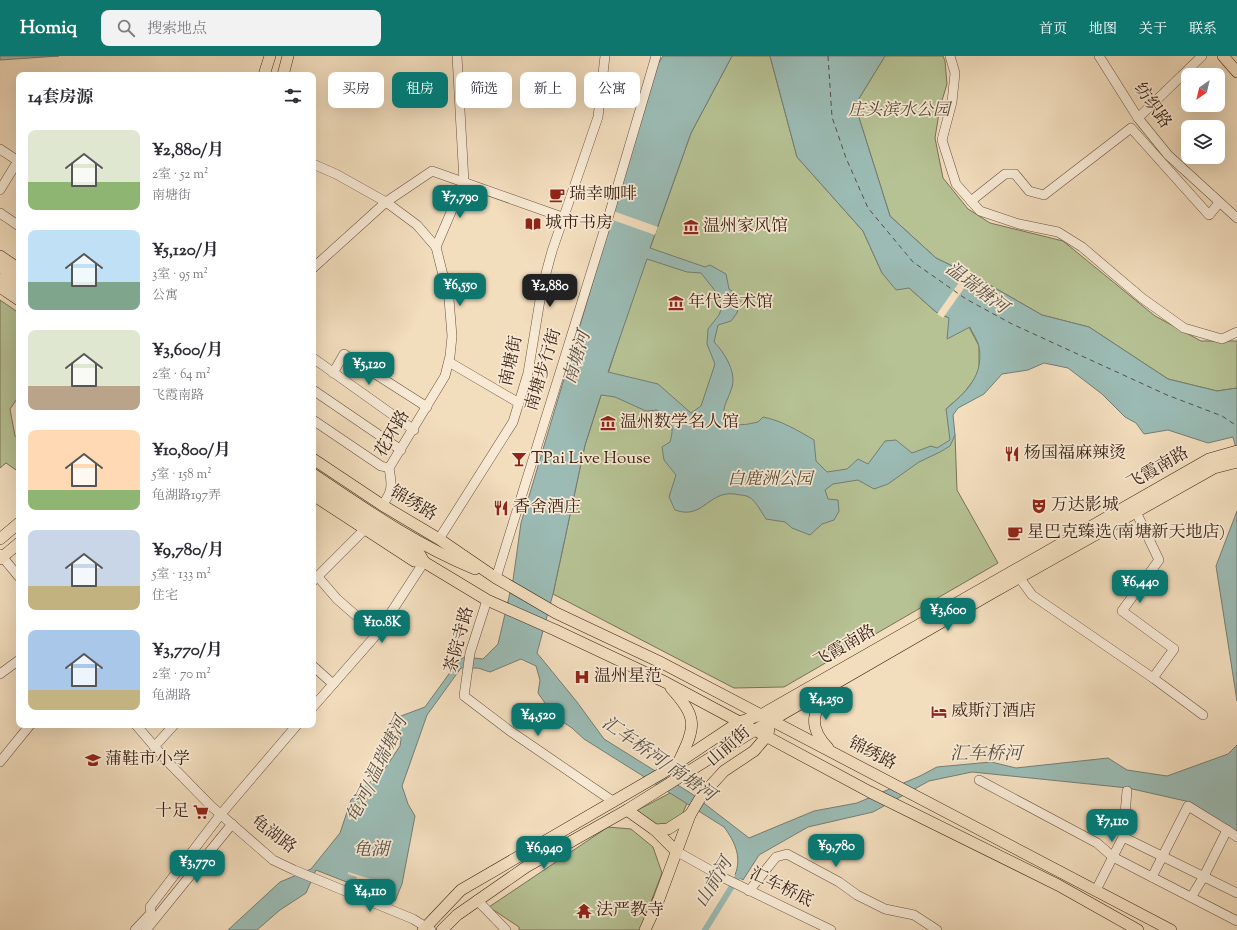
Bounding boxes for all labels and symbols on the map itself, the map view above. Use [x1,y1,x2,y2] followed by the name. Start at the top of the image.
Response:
[1181,68,1225,112] north arrow
[1128,78,1176,134] street label: 纺织路
[848,99,953,123] park label: 庄头滨水公园
[569,183,637,207] place label: 瑞幸咖啡
[427,185,493,219] pin: ¥7,790
[548,186,566,204] cafe icon: 瑞幸咖啡
[545,212,613,236] place label: 城市书房
[524,215,542,233] library icon: 城市书房
[703,215,788,239] place label: 温州家风馆
[682,218,700,236] museum icon: 温州家风馆
[939,257,1015,323] water label: 温瑞塘河
[427,273,493,307] pin: ¥6,550
[517,274,583,308] pin: ¥2,880
[688,291,773,315] place label: 年代美术馆
[667,294,685,312] museum icon: 年代美术馆
[520,326,568,414] street label: 南塘步行街
[558,326,599,388] water label: 南塘河
[495,334,529,388] street label: 南塘街
[336,352,402,386] pin: ¥5,120
[370,406,416,462] street label: 花环路
[620,411,739,435] place label: 温州数学名人馆
[599,414,617,432] museum icon: 温州数学名人馆
[1024,442,1126,466] place label: 杨国福麻辣烫
[1123,442,1193,496] street label: 飞霞南路
[1003,445,1021,463] restaurant icon: 杨国福麻辣烫
[531,447,651,471] place label: TPai Live House
[510,450,528,468] bar icon: TPai Live House
[728,468,815,492] park label: 白鹿洲公园
[385,481,441,527] street label: 锦绣路
[1051,494,1119,518] place label: 万达影城
[513,496,581,520] place label: 香舍酒庄
[1030,497,1048,515] theatre icon: 万达影城
[492,499,510,517] restaurant icon: 香舍酒庄
[1027,521,1225,545] place label: 星巴克臻选(南塘新天地店)
[1006,524,1024,542] cafe icon: 星巴克臻选(南塘新天地店)
[1107,570,1173,604] pin: ¥6,440
[915,598,981,632] pin: ¥3,600
[440,604,480,676] street label: 茶院寺路
[349,610,415,644] pin: ¥10.8K
[810,620,880,674] street label: 飞霞南路
[594,665,662,689] place label: 温州星范
[573,668,591,686] hospital icon: 温州星范
[793,687,859,721] pin: ¥4,250
[951,700,1036,724] place label: 威斯汀酒店
[505,703,571,737] pin: ¥4,520
[930,703,948,721] hotel icon: 威斯汀酒店
[341,710,416,828] water label: 龟河/温瑞塘河
[596,711,723,811] water label: 汇车桥河/南塘河
[702,721,756,773] street label: 山前街
[844,732,900,776] street label: 锦绣路
[950,742,1025,768] water label: 汇车桥河
[105,748,190,772] place label: 蒲鞋市小学
[84,751,102,769] school or university icon: 蒲鞋市小学
[155,800,189,824] place label: 十足
[192,803,210,821] supermarket icon: 十足
[1079,809,1145,843] pin: ¥7,110
[245,810,301,860] street label: 龟湖路
[803,834,869,868] pin: ¥9,780
[511,836,577,870] pin: ¥6,940
[353,838,392,864] water label: 龟湖
[164,850,230,884] pin: ¥3,770
[690,851,742,913] water label: 山前河
[745,862,817,914] street label: 汇车桥底
[337,879,403,913] pin: ¥4,110
[596,899,664,923] place label: 法严教寺
[575,902,593,920] temple icon: 法严教寺

